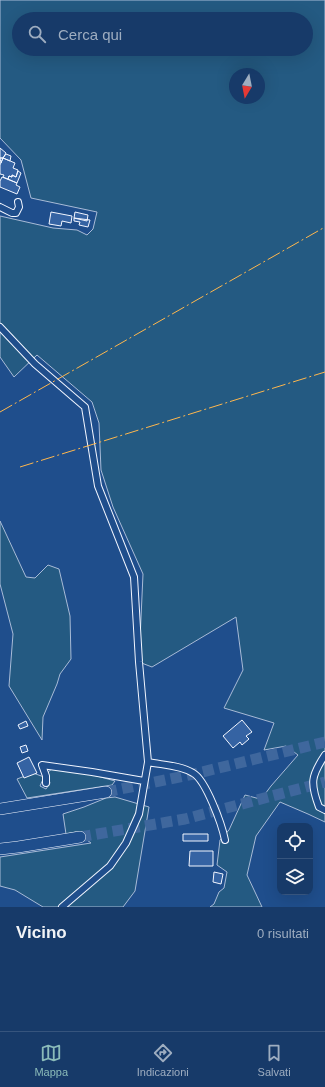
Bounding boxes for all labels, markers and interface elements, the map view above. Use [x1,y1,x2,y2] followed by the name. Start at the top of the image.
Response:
[12,12,313,56] search box
[26,23,48,45] icon: search
[58,26,122,43] text: Cerca qui
[229,68,265,104] north arrow
[277,823,313,895] map controls
[277,823,313,859] button: locate
[277,859,313,895] button: layers
[16,923,67,942] text: Vicino
[257,926,309,941] text: 0 risultati
[34,1042,68,1078] tab: Mappa
[137,1042,189,1078] tab: Indicazioni
[258,1042,291,1078] tab: Salvati

